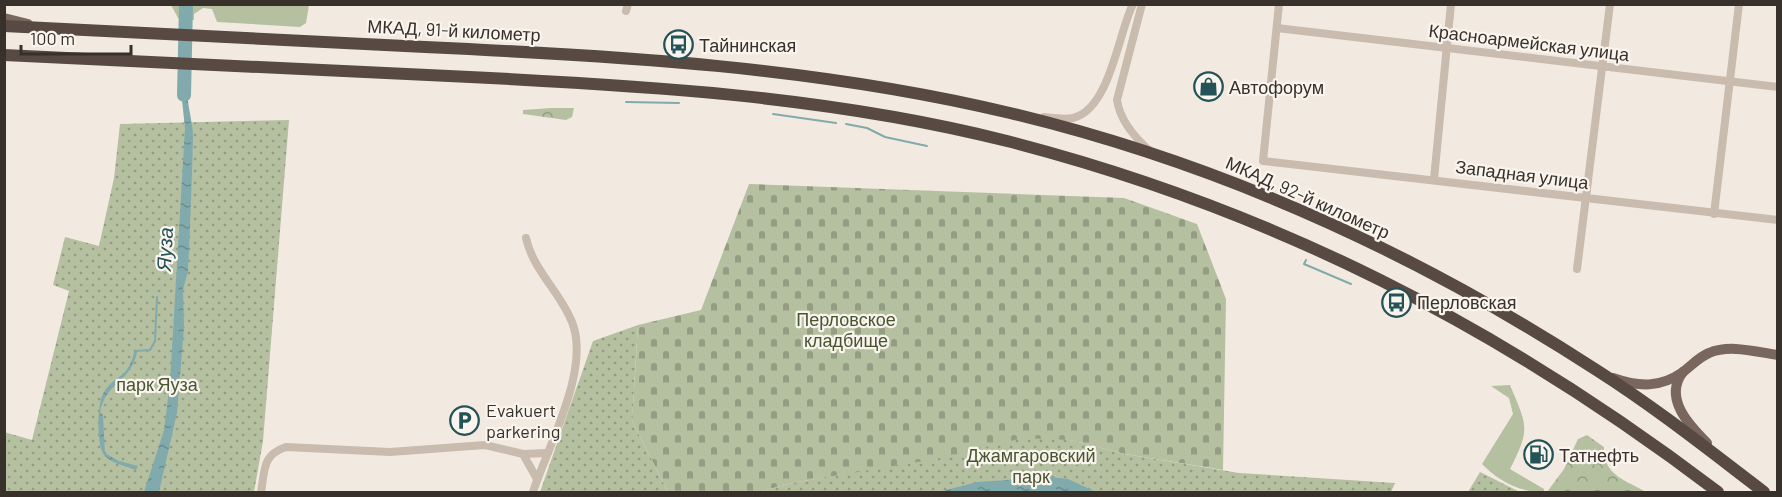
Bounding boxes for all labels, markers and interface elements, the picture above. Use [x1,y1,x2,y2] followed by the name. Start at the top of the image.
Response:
[367,14,541,46] street label: МКАД, 91-й километр
[21,18,130,56] scale bar
[1427,19,1632,65] street label: Красноармейская улица
[30,27,75,49] text: 100 m
[662,29,694,61] bus stop icon: Тайнинская
[699,34,796,56] place label: Тайнинская
[1192,71,1224,103] shop icon: Автофорум
[1229,76,1324,98] place label: Автофорум
[1223,151,1393,243] street label: МКАД, 92-й километр
[1454,155,1591,193] street label: Западная улица
[151,226,177,273] water label: Яуза
[1380,286,1412,318] bus stop icon: Перловская
[1417,291,1516,313] place label: Перловская
[796,308,896,351] park label: Перловское кладбище
[116,373,199,395] park label: парк Яуза
[486,399,560,442] place label: Evakuert parkering
[449,404,481,436] parking icon: Evakuert parkering
[1522,439,1554,471] fuel station icon: Татнефть
[966,444,1096,487] park label: Джамгаровский парк
[1559,444,1639,466] place label: Татнефть

